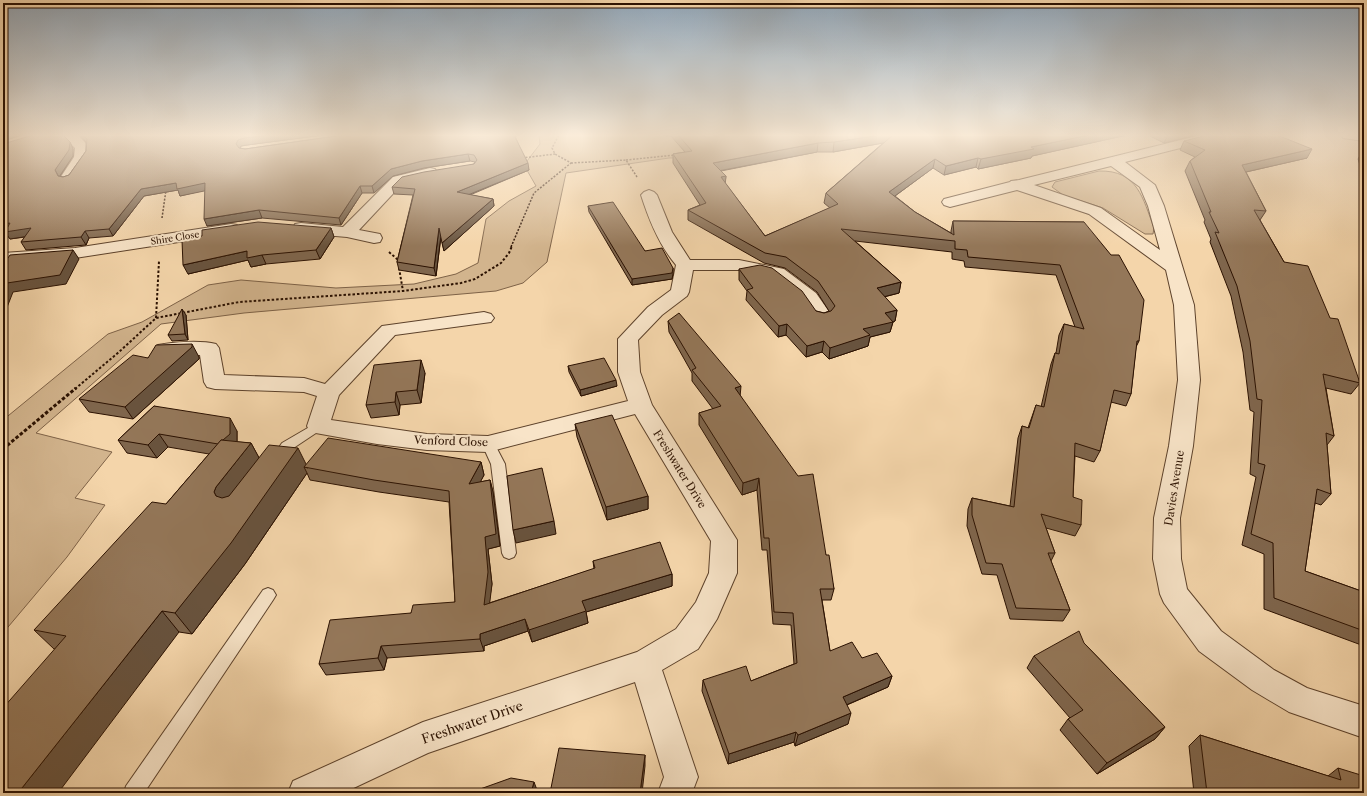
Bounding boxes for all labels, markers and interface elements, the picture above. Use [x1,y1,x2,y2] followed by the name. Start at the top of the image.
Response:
[150,228,200,247] street label: Shire Close
[650,427,710,511] street label: Freshwater Drive
[413,433,488,449] street label: Venford Close
[1161,449,1187,527] street label: Davies Avenue
[419,697,525,747] street label: Freshwater Drive

